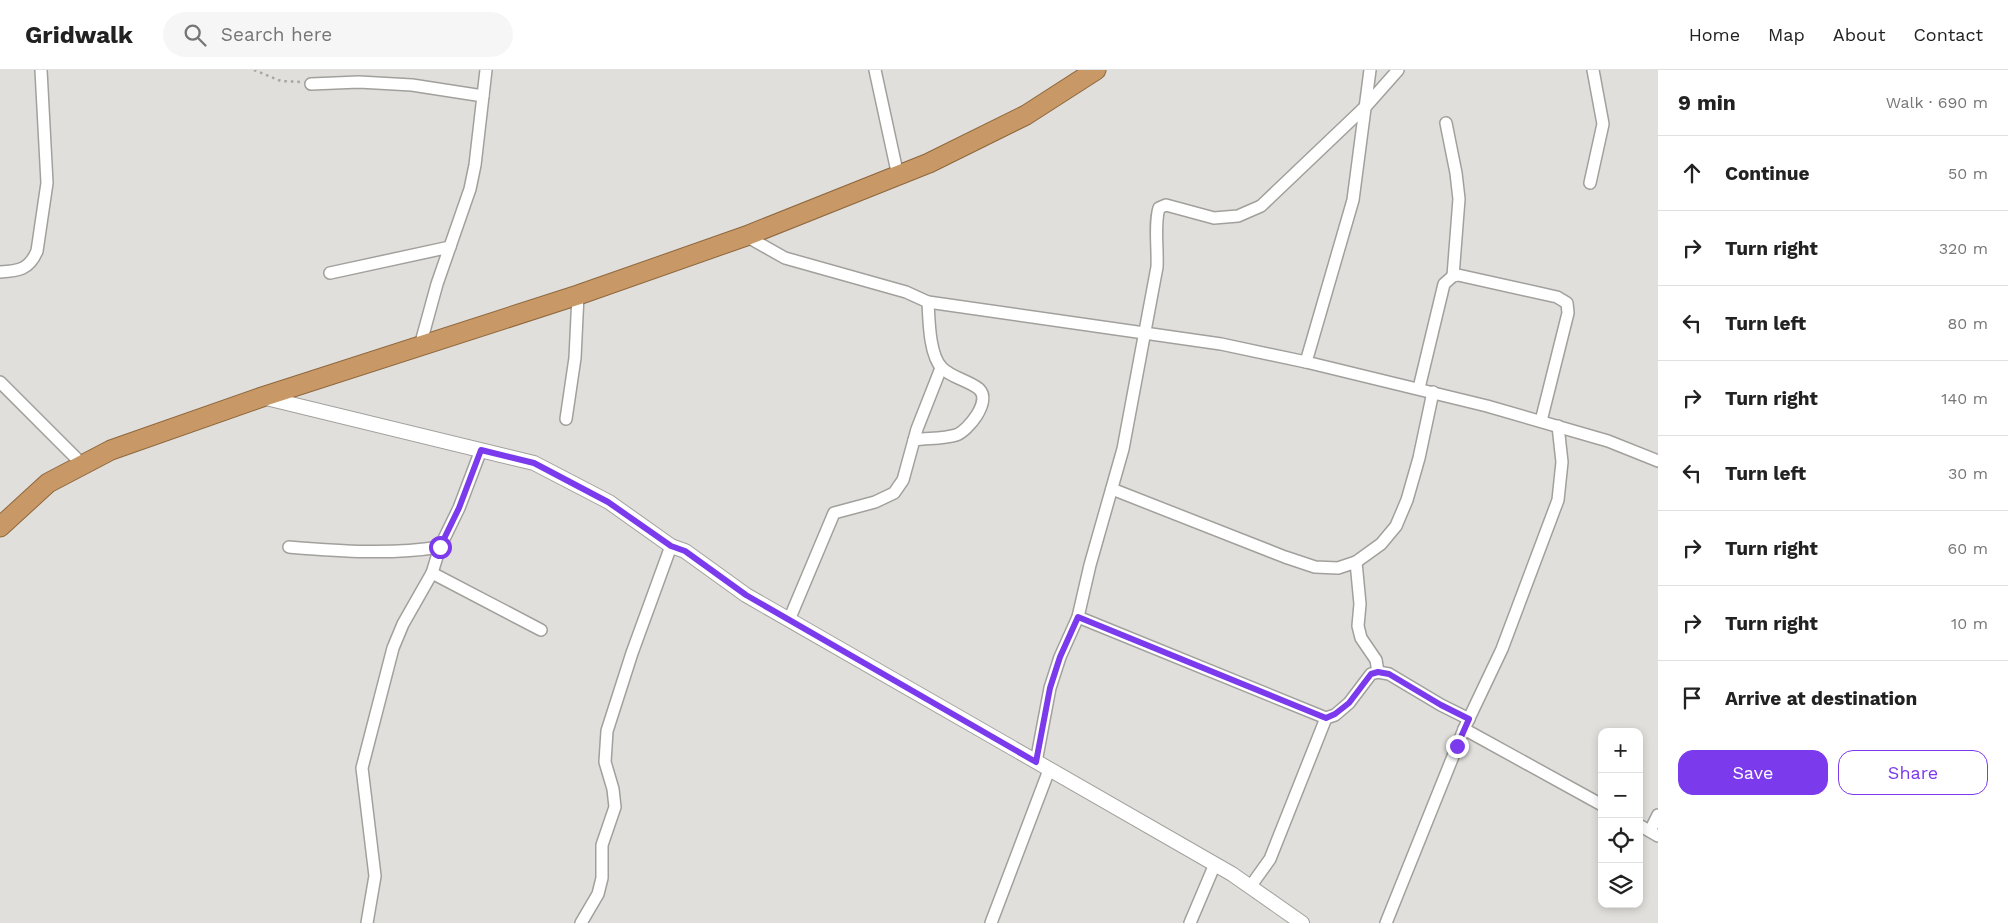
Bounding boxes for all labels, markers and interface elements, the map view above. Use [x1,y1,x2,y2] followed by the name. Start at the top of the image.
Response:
[163,12,513,57] search box
[25,21,133,49] text: Gridwalk
[181,21,209,49] icon: search
[221,23,332,46] text: Search here
[1689,24,1740,45] text: Home
[1768,24,1805,45] text: Map
[1833,24,1885,45] text: About
[1913,24,1983,45] text: Contact
[1678,90,1736,115] text: 9 min
[1886,93,1988,112] text: Walk · 690 m
[1678,159,1706,187] icon: ahead
[1725,162,1809,185] text: Continue
[1948,164,1988,183] text: 50 m
[1678,234,1706,262] icon: right
[1725,237,1818,260] text: Turn right
[1939,239,1988,258] text: 320 m
[1678,309,1706,337] icon: left
[1725,312,1806,335] text: Turn left
[1947,314,1988,333] text: 80 m
[1678,384,1706,412] icon: right
[1725,387,1818,410] text: Turn right
[1941,389,1988,408] text: 140 m
[1678,459,1706,487] icon: left
[1725,462,1806,485] text: Turn left
[1948,464,1988,483] text: 30 m
[1678,534,1706,562] icon: right
[429,536,452,559] route start
[1725,537,1818,560] text: Turn right
[1948,539,1988,558] text: 60 m
[1678,609,1706,637] icon: right
[1725,612,1818,635] text: Turn right
[1951,614,1988,633] text: 10 m
[1678,684,1706,712] icon: arrive
[1725,687,1917,710] text: Arrive at destination
[1598,728,1643,908] map controls
[1598,728,1643,773] button: +
[1446,735,1469,758] route end
[1678,750,1828,795] button: Save
[1838,750,1988,795] button: Share
[1598,773,1643,818] button: −
[1598,818,1643,863] button: locate
[1598,863,1643,908] button: layers

